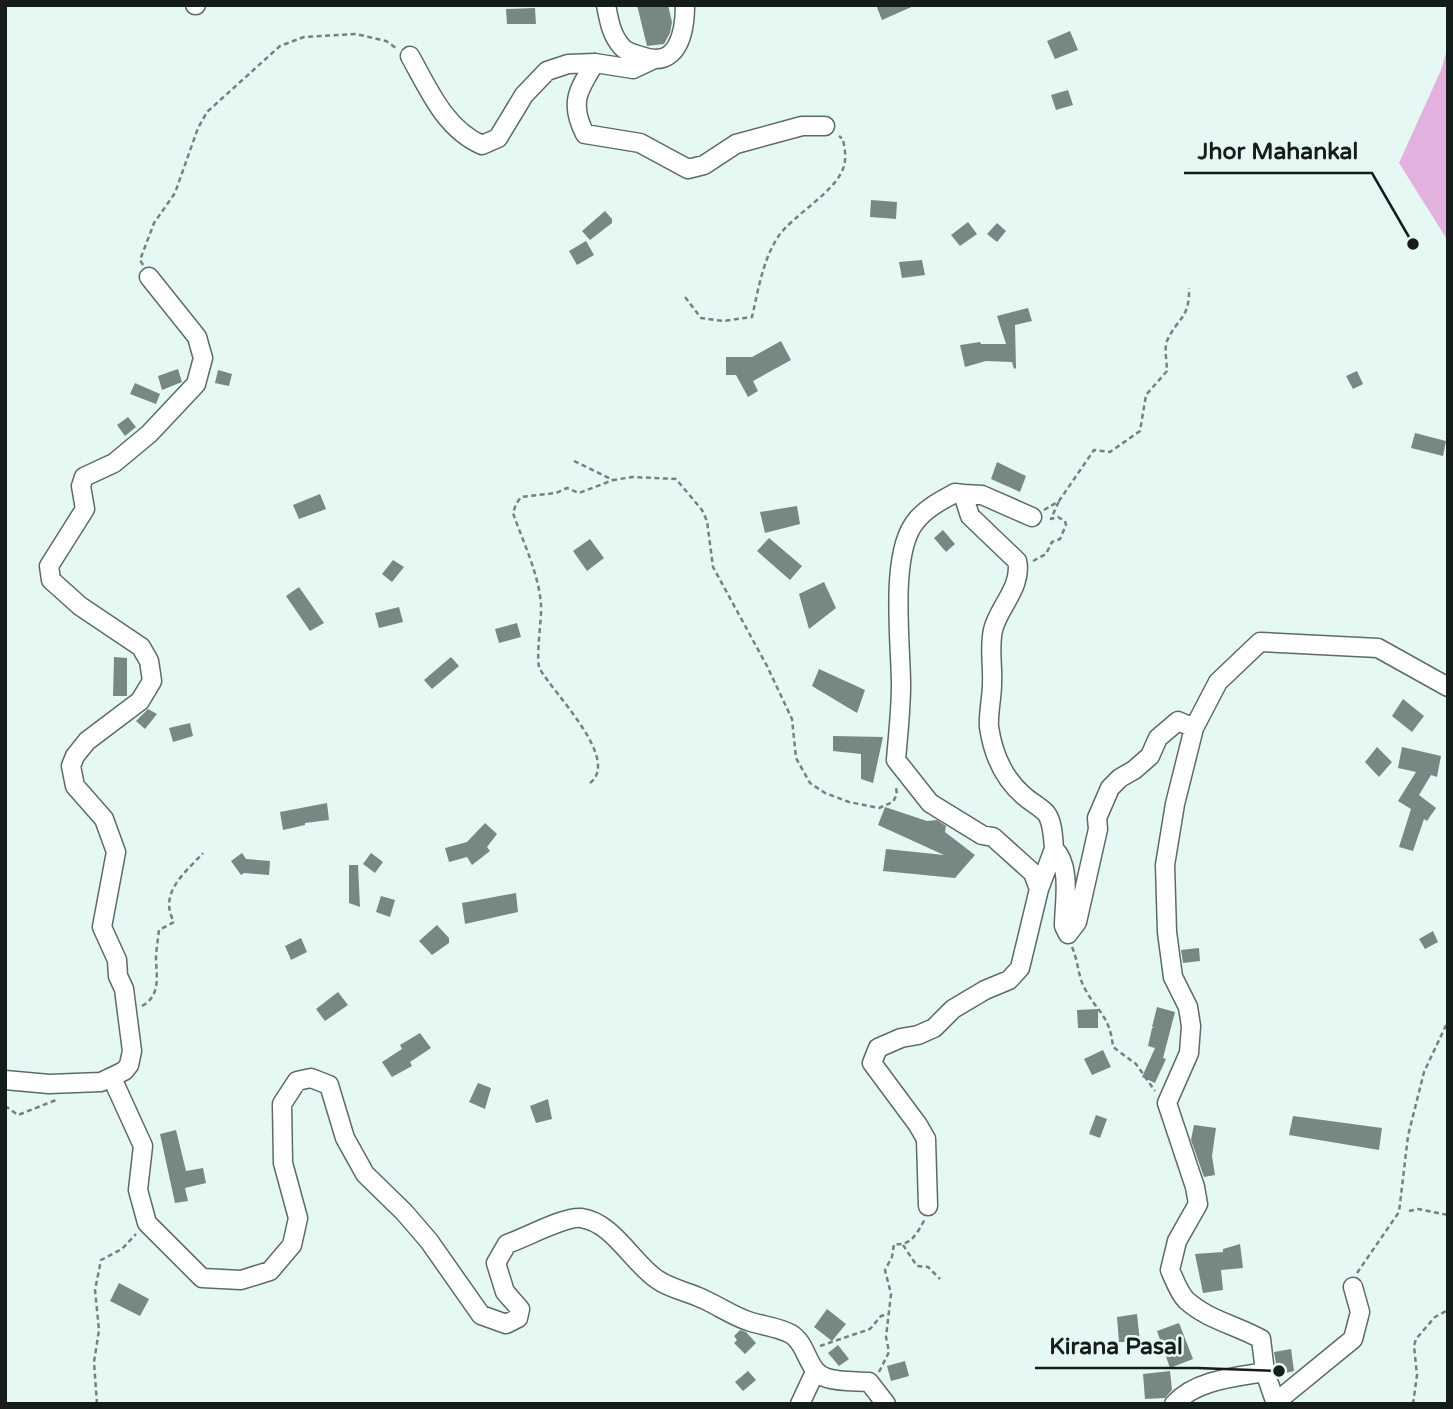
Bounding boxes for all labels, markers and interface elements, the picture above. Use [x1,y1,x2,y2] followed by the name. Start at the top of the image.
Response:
[1184,129,1372,173] callout: Jhor Mahankal
[1197,138,1358,166] text: Jhor Mahankal
[1035,1324,1197,1368] callout: Kirana Pasal
[1049,1333,1183,1361] text: Kirana Pasal

